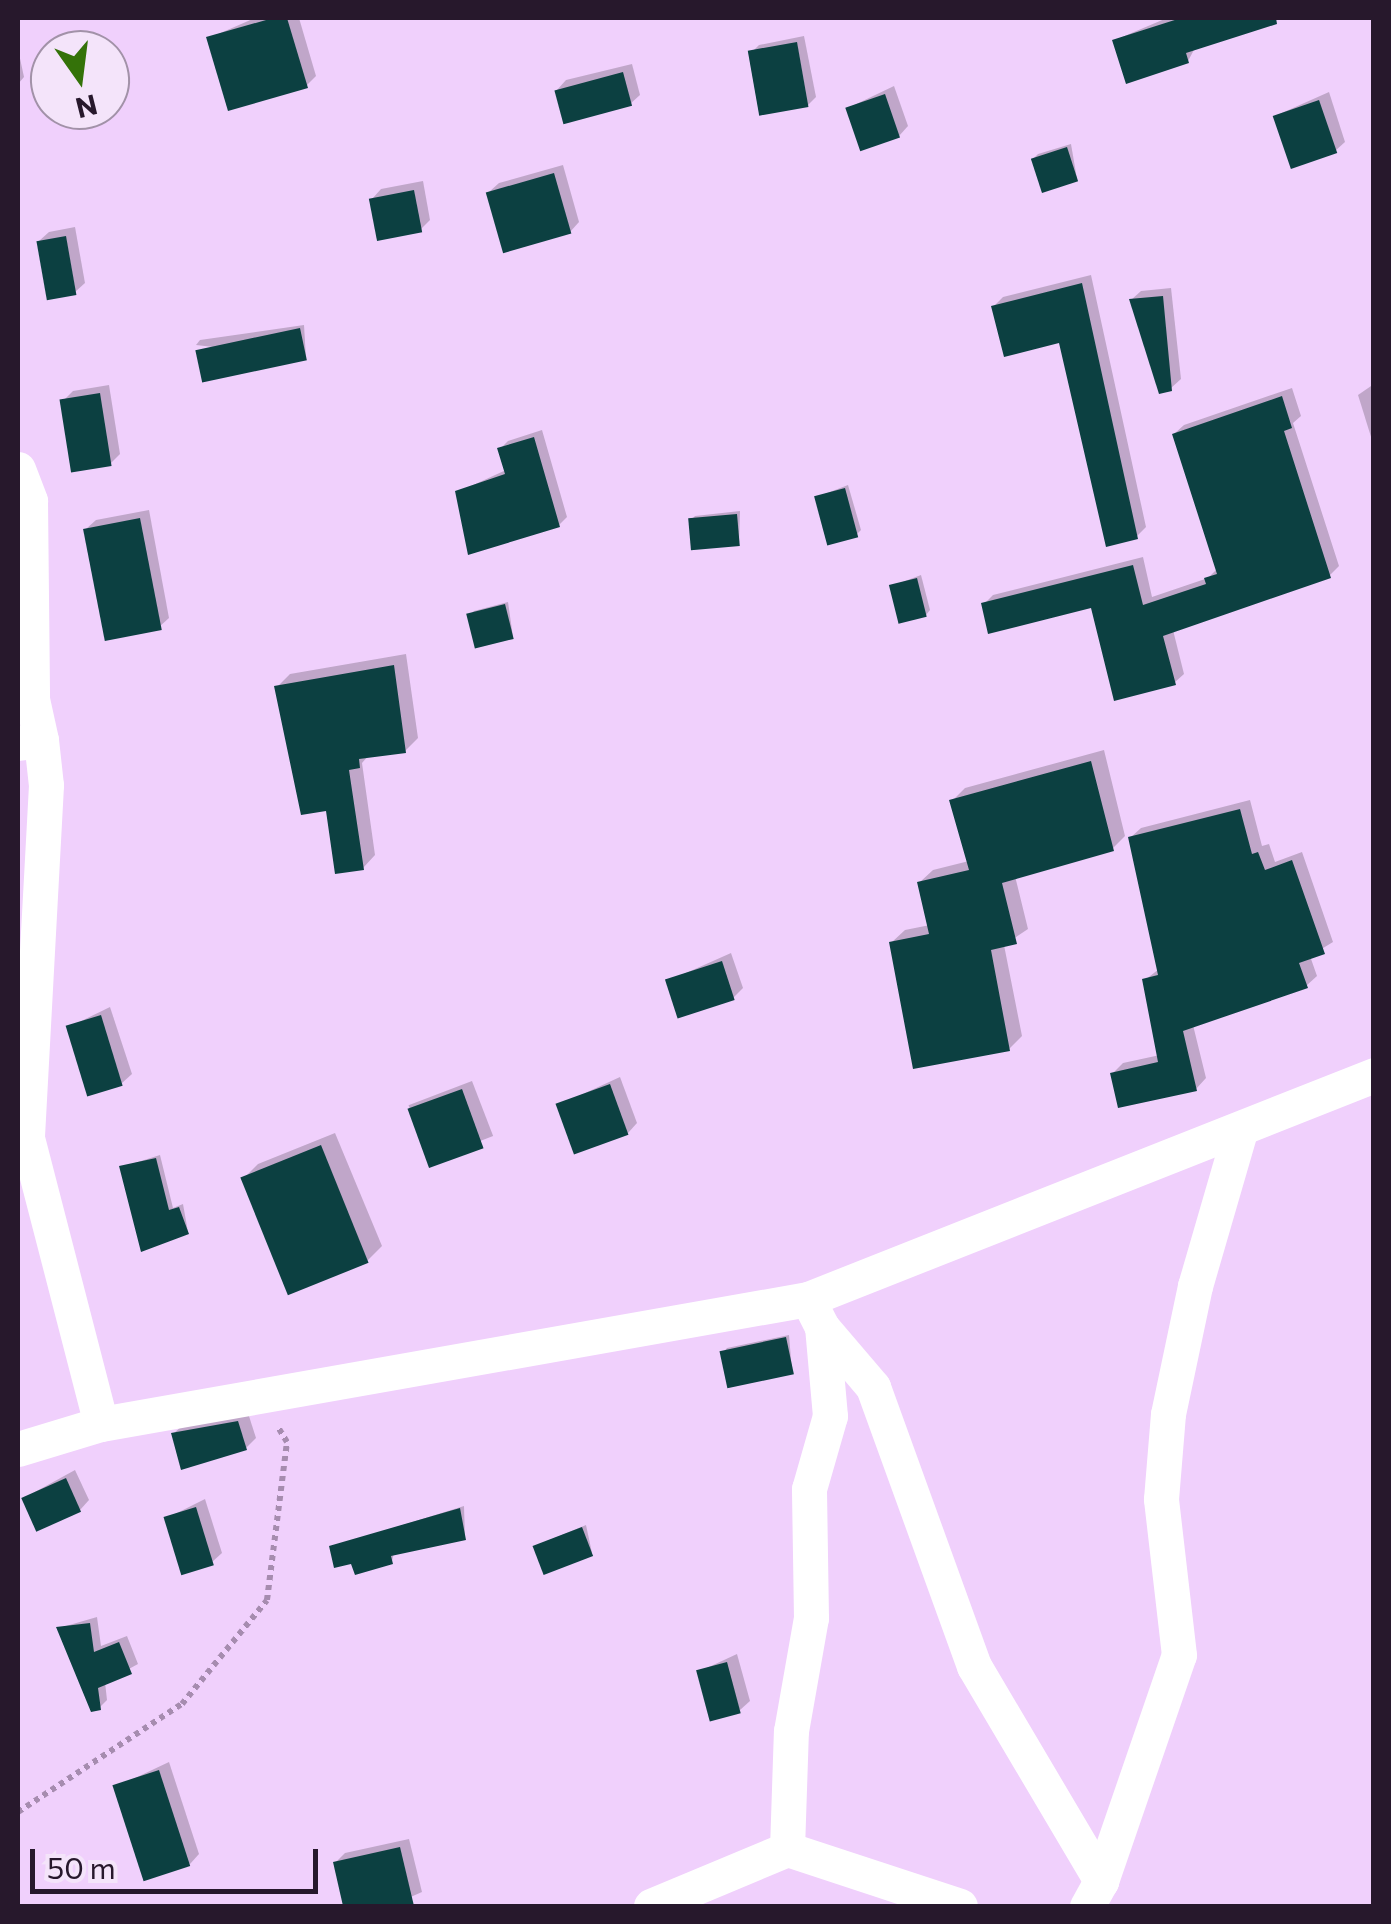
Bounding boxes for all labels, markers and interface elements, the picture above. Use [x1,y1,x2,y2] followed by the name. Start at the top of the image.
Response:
[30,30,130,130] north arrow
[72,88,101,126] text: N
[35,1829,322,1891] scale bar
[47,1848,116,1885] text: 50 m

